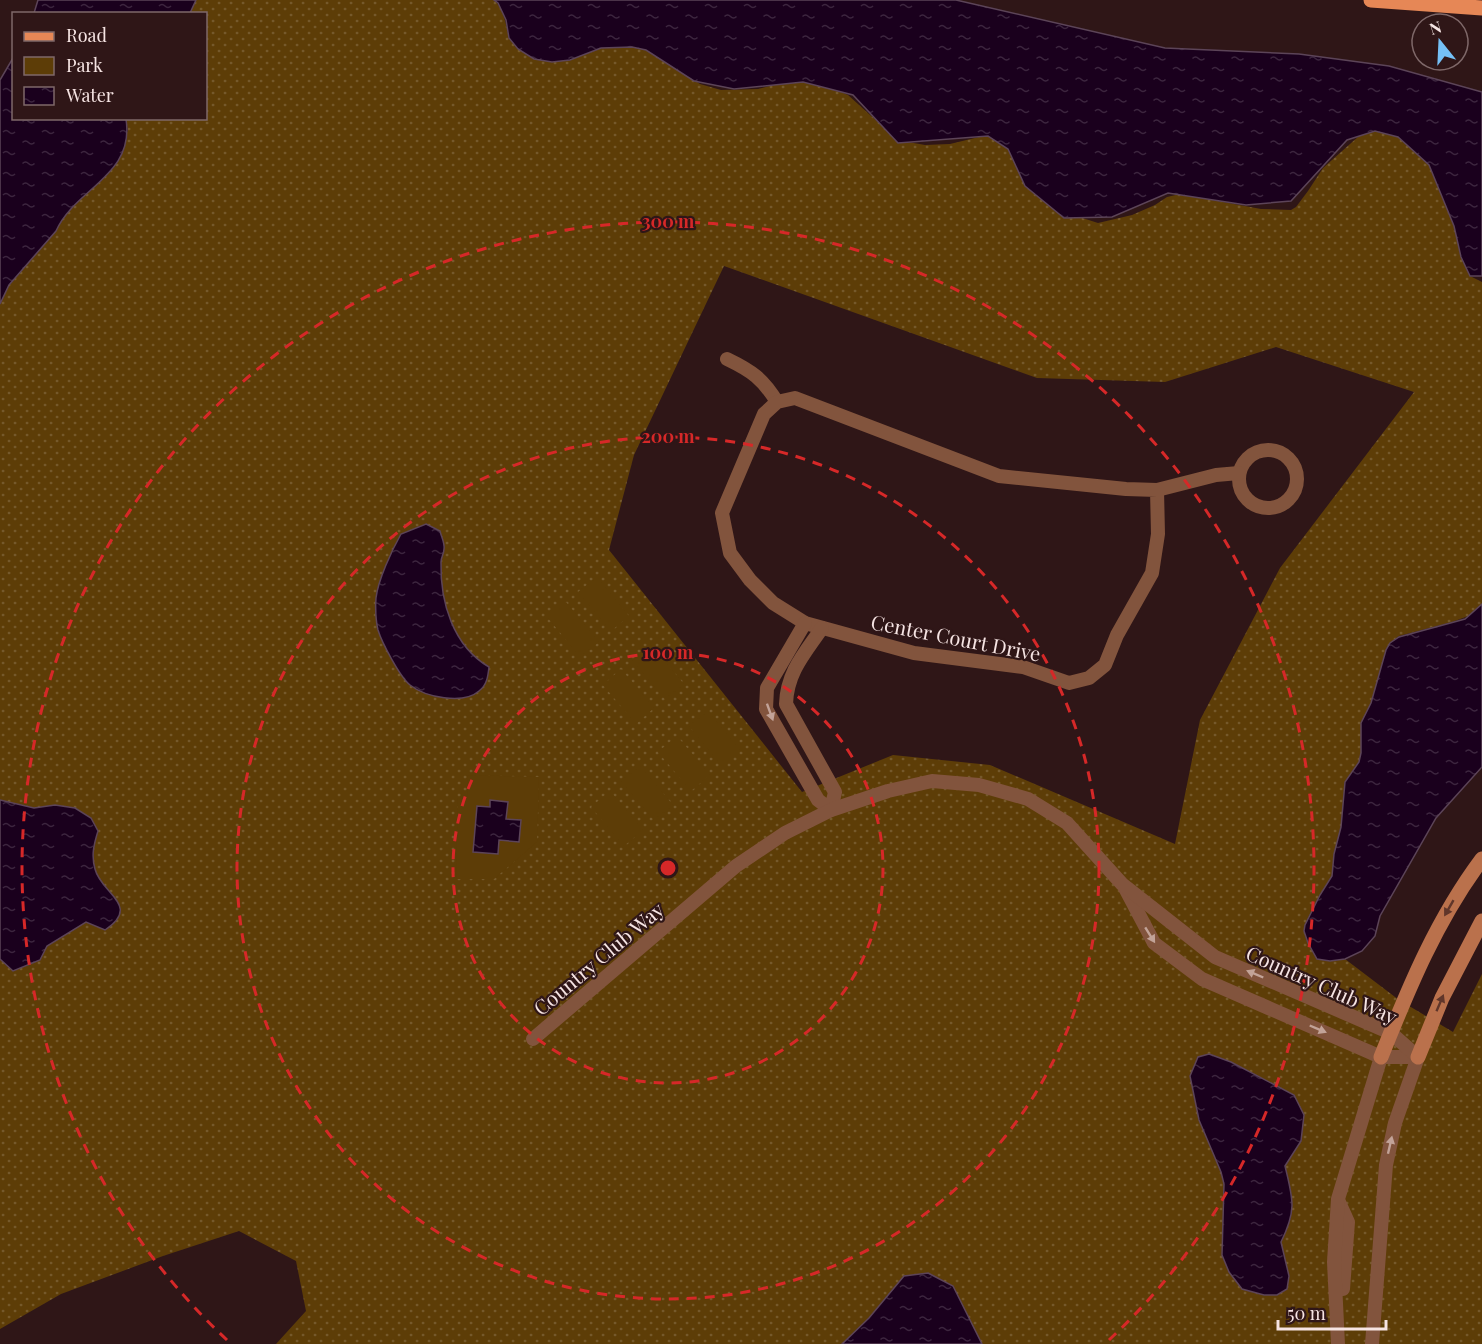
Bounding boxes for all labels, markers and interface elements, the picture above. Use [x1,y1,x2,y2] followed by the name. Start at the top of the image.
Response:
[12,12,207,120] legend
[1410,12,1470,72] north arrow
[1426,15,1444,39] text: N
[66,23,107,47] text: Road
[66,53,103,77] text: Park
[65,83,114,107] text: Water
[642,209,695,233] text: 300 m
[641,424,695,448] text: 200 m
[869,607,1043,667] street label: Center Court Drive
[643,640,694,664] text: 100 m
[765,704,775,722] one-way arrow
[658,858,678,878] centre of rings
[527,895,669,1021] street label: Country Club Way
[1444,900,1455,916] one-way arrow
[1144,927,1155,943] one-way arrow
[1242,939,1402,1029] street label: Country Club Way
[1246,970,1263,979] one-way arrow
[1435,993,1445,1011] one-way arrow
[1309,1025,1326,1034] one-way arrow
[1386,1136,1396,1155] one-way arrow
[1278,1293,1386,1331] scale bar
[1287,1301,1326,1325] text: 50 m

